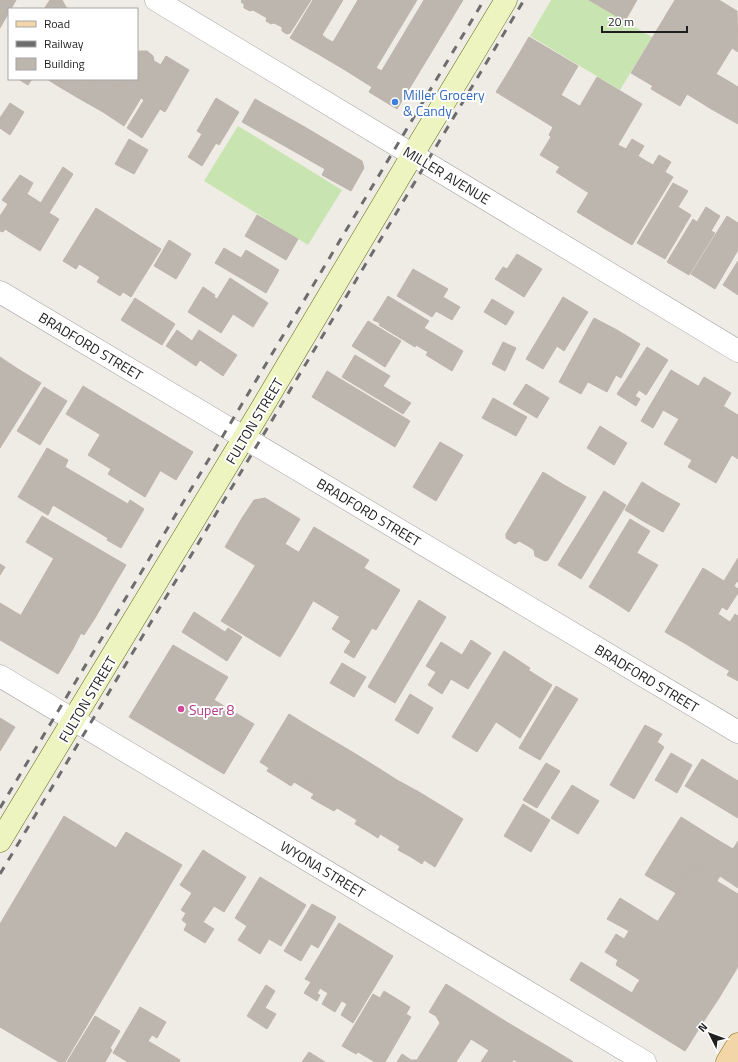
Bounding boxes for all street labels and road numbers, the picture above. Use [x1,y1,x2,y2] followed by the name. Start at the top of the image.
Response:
[400,141,495,209] street label: MILLER AVENUE
[35,307,148,386] street label: BRADFORD STREET
[220,373,288,468] street label: FULTON STREET
[313,473,426,552] street label: BRADFORD STREET
[591,639,704,718] street label: BRADFORD STREET
[53,651,121,746] street label: FULTON STREET
[276,835,370,903] street label: WYONA STREET

